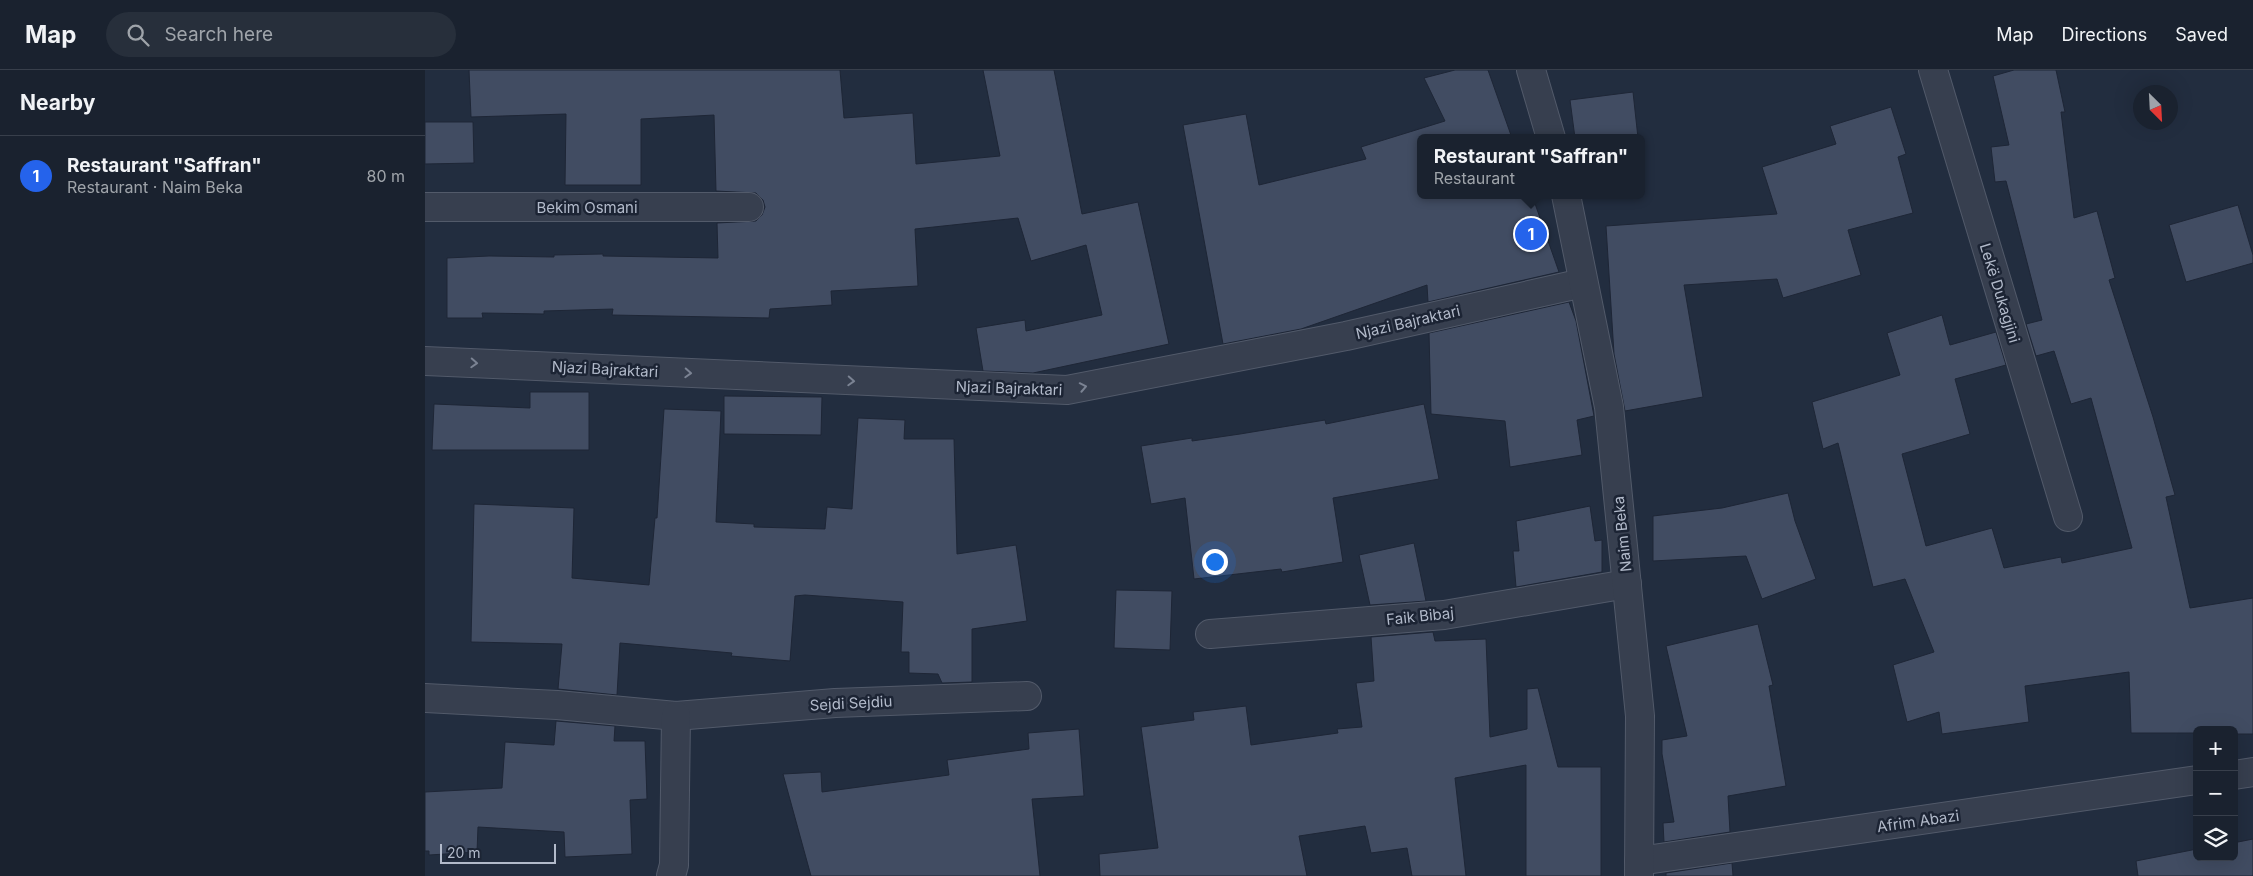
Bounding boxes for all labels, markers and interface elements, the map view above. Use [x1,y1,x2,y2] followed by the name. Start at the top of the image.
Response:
[106,12,456,57] search box
[25,20,76,49] text: Map
[124,21,152,49] icon: search
[164,23,273,46] text: Search here
[1996,24,2034,45] text: Map
[2062,24,2147,45] text: Directions
[2175,24,2228,45] text: Saved
[2133,85,2178,130] north arrow
[20,90,95,115] text: Nearby
[1417,134,1645,199] popup
[1434,145,1628,168] text: Restaurant "Saffran"
[67,154,262,177] text: Restaurant "Saffran"
[33,166,39,186] text: 1
[366,166,405,186] text: 80 m
[1434,168,1515,188] text: Restaurant
[67,177,243,197] text: Restaurant · Naim Beka
[536,198,638,217] street label: Bekim Osmani
[1515,215,1547,253] pin: 1
[1976,241,2024,345] street label: Lekë Dukagjini
[1354,301,1462,343] street label: Njazi Bajraktari
[551,357,659,381] street label: Njazi Bajraktari
[470,358,478,369] one-way arrow
[685,368,693,379] one-way arrow
[847,375,855,386] one-way arrow
[955,377,1063,399] street label: Njazi Bajraktari
[1078,383,1087,393] one-way arrow
[1609,495,1635,573] street label: Naim Beka
[1202,549,1228,575] your location
[1385,603,1455,629] street label: Faik Bibaj
[809,691,893,715] street label: Sejdi Sejdiu
[2193,726,2238,861] map controls
[2193,726,2238,771] button: +
[2193,771,2238,816] button: −
[1876,806,1960,836] street label: Afrim Abazi
[2193,816,2238,861] button: layers
[440,841,556,864] scale bar
[447,844,481,861] text: 20 m

